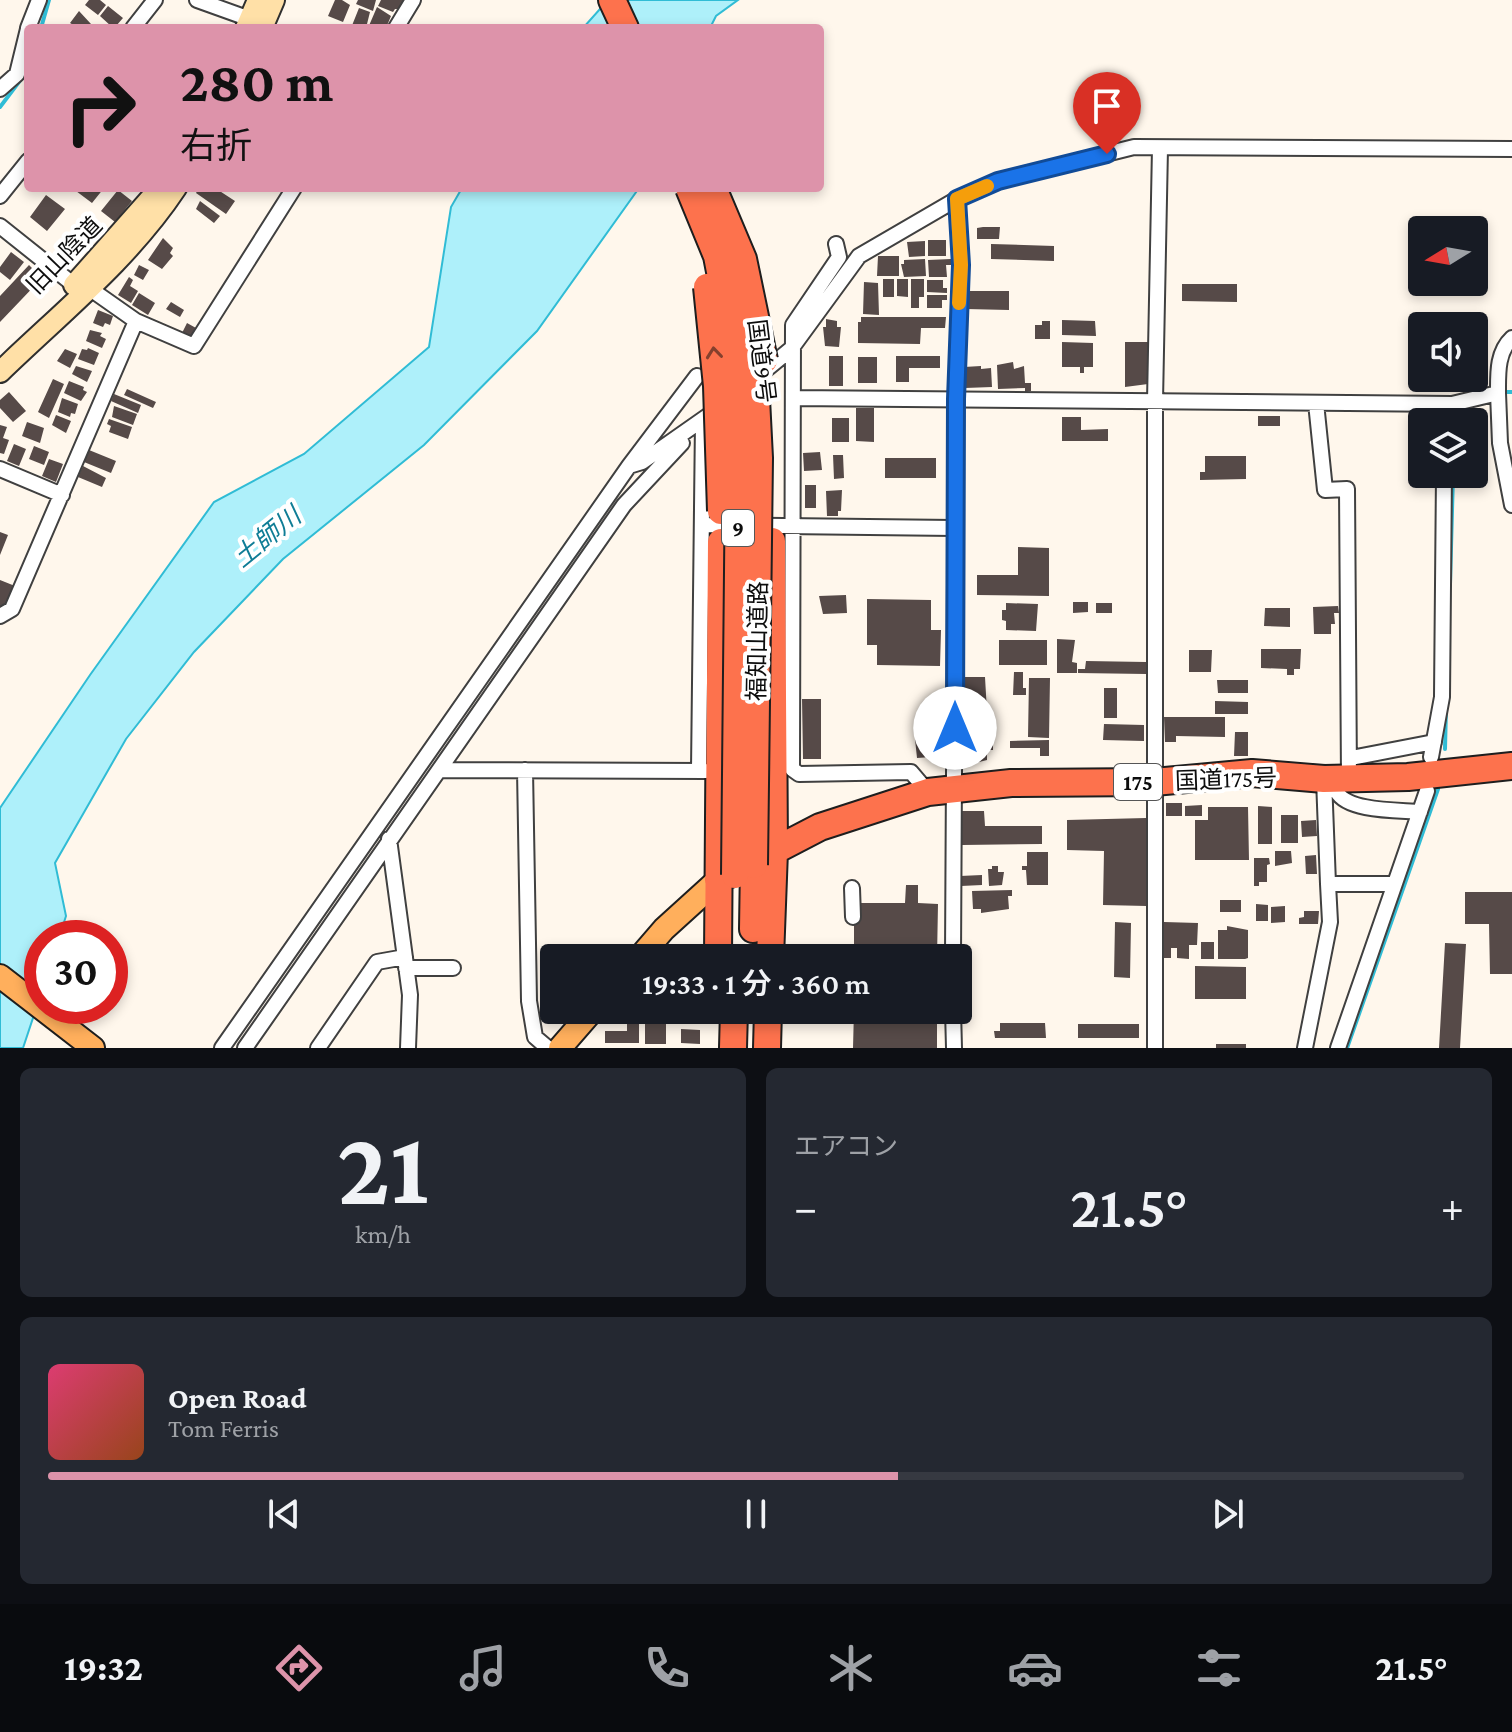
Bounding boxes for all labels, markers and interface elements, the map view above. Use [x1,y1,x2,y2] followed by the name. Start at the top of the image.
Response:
[180,51,333,113] text: 280 m
[48,56,152,160] icon: right
[1073,72,1141,154] pin
[1085,84,1129,128] icon: arrive
[180,126,252,166] text: 右折
[21,211,107,299] street label: 旧山陰道
[1408,216,1488,296] north arrow
[1408,216,1488,488] map controls
[1408,312,1488,392] button: sound
[743,318,781,404] street label: 国道9号
[705,346,722,359] one-way arrow
[1408,408,1488,488] button: layers
[228,499,309,573] water label: 土師川
[722,510,754,546] road number: 9
[742,581,772,701] street label: 福知山道路
[913,686,997,770] position arrow
[1114,764,1162,800] road number: 175
[1174,764,1278,794] street label: 国道175号
[24,920,128,1024] speed limit sign: 30
[642,967,870,1000] text: 19:33 · 1 分 · 360 m
[337,1110,429,1225] text: 21
[794,1132,898,1161] text: エアコン
[1070,1173,1188,1240] text: 21.5°
[794,1183,817,1231] text: −
[1441,1183,1464,1231] text: +
[355,1220,411,1249] text: km/h
[168,1381,307,1414] text: Open Road
[168,1414,279,1443] text: Tom Ferris
[262,1492,306,1536] icon: previous
[734,1492,778,1536] icon: pause
[1206,1492,1250,1536] icon: next
[271,1640,327,1696] icon: directions
[455,1640,511,1696] icon: music
[639,1640,695,1696] icon: phone
[823,1640,879,1696] icon: climate
[1007,1640,1063,1696] icon: car
[1191,1640,1247,1696] icon: filters
[64,1648,143,1688] text: 19:32
[1375,1648,1448,1688] text: 21.5°

